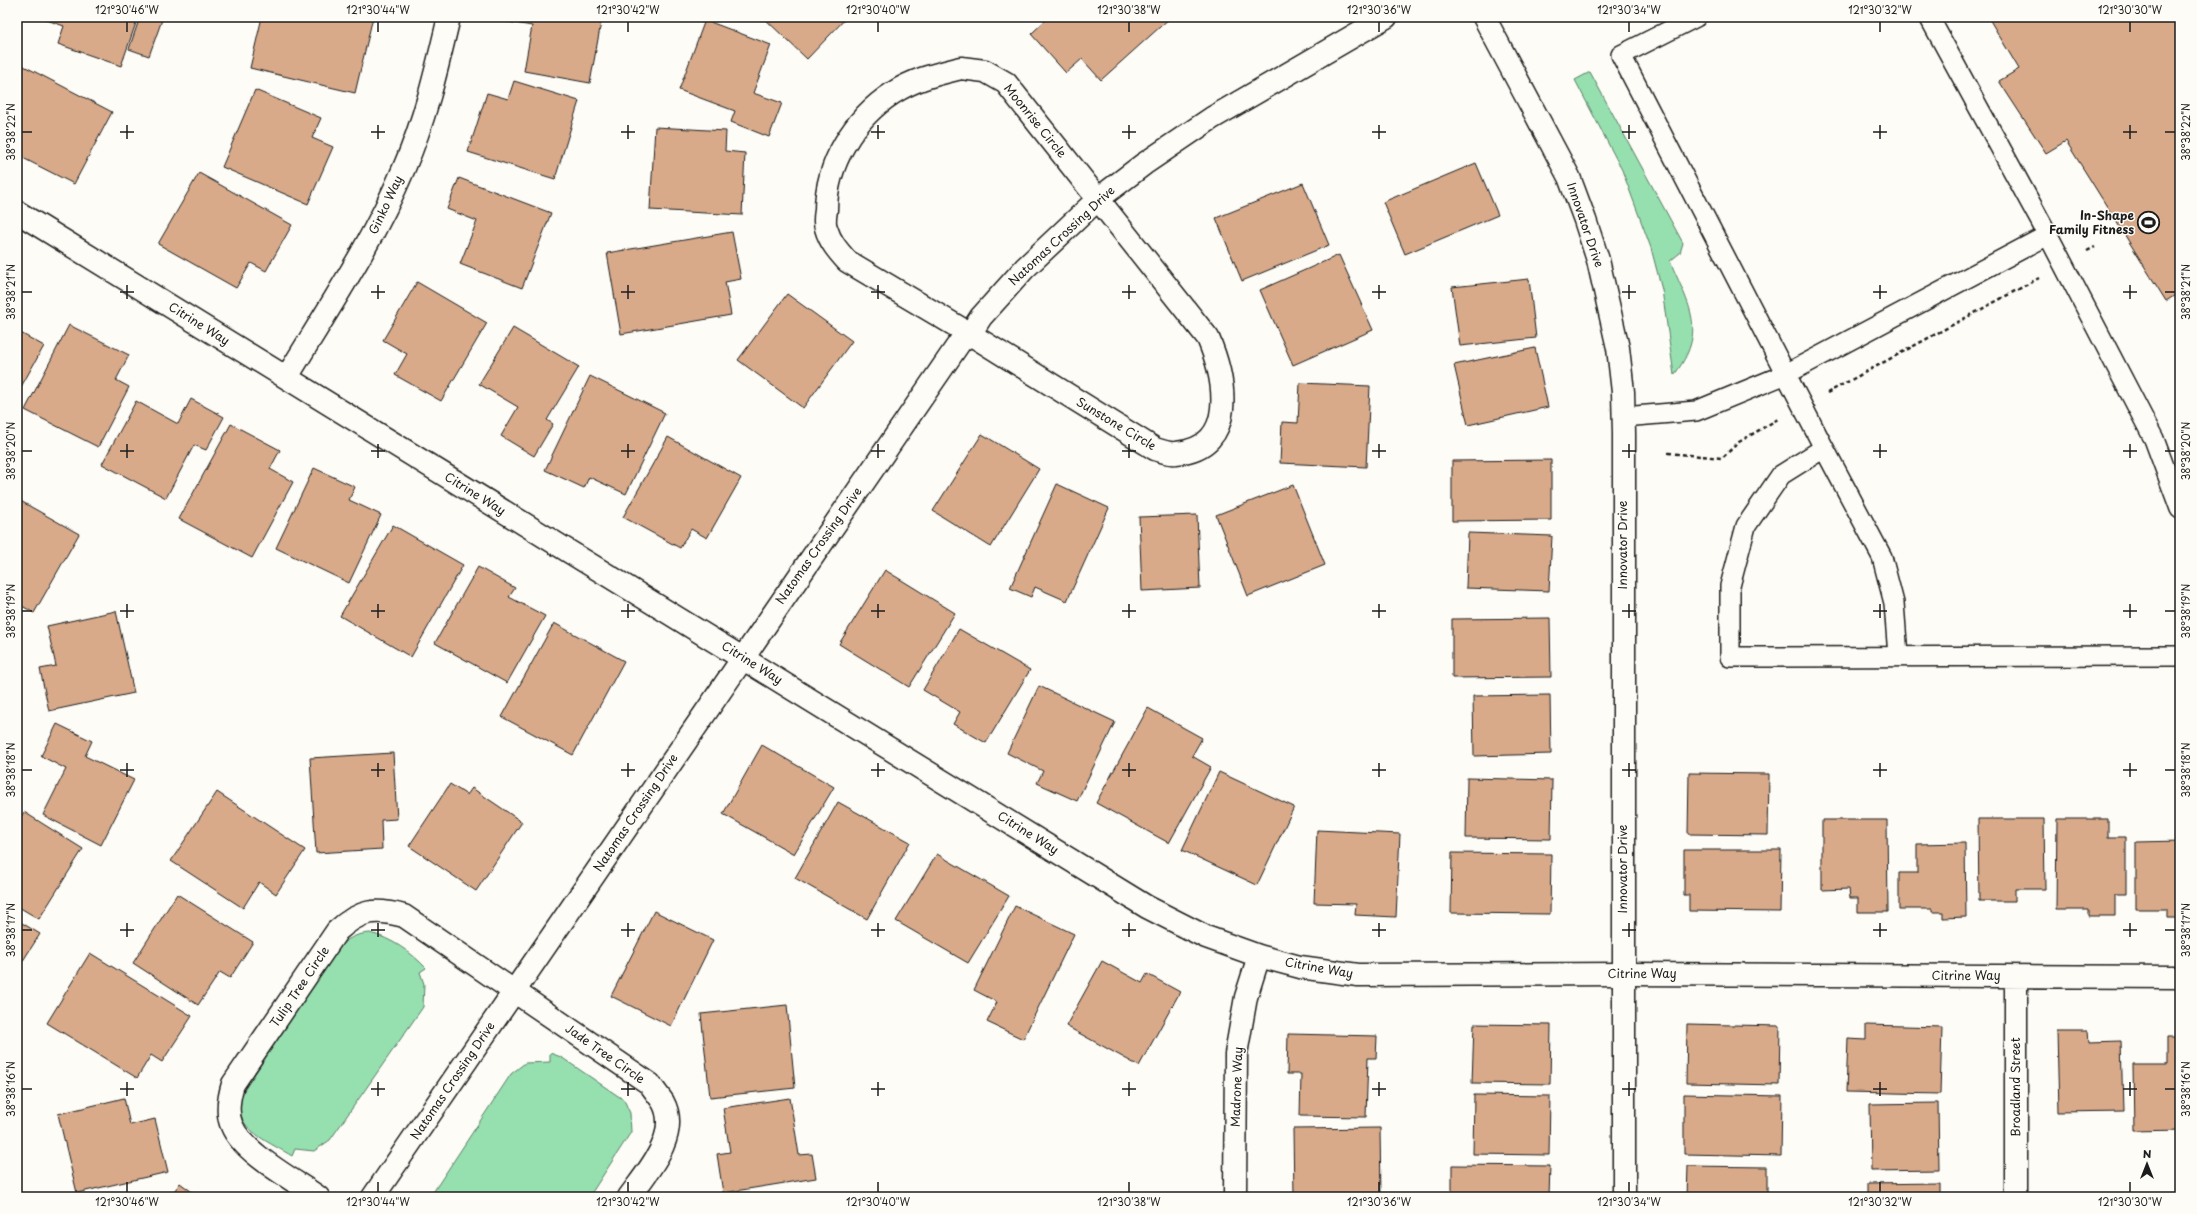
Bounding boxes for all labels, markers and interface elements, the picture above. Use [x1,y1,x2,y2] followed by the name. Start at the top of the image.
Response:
[95,2,160,17] text: 121°30'46"W
[346,2,410,17] text: 121°30'44"W
[596,2,660,17] text: 121°30'42"W
[846,2,911,17] text: 121°30'40"W
[1097,2,1161,17] text: 121°30'38"W
[1347,2,1412,17] text: 121°30'36"W
[1597,2,1661,17] text: 121°30'34"W
[1848,2,1913,17] text: 121°30'32"W
[2098,2,2163,17] text: 121°30'30"W
[1000,79,1071,161] street label: Moonrise Circle
[3,103,18,161] text: 38°38'22"N
[2178,103,2193,161] text: 38°38'22"N
[364,172,407,237] street label: Ginko Way
[1563,180,1609,270] street label: Innovator Drive
[1004,181,1118,289] street label: Natomas Crossing Drive
[2049,206,2134,238] place label: In-Shape Family Fitness
[2136,210,2162,236] sports icon: In-Shape Family Fitness
[3,264,18,320] text: 38°38'21"N
[2178,264,2193,320] text: 38°38'21"N
[165,297,234,349] street label: Citrine Way
[1073,392,1160,454] street label: Sunstone Circle
[3,422,18,480] text: 38°38'20"N
[2178,422,2193,480] text: 38°38'20"N
[441,467,510,519] street label: Citrine Way
[771,483,866,608] street label: Natomas Crossing Drive
[1613,501,1631,589] street label: Innovator Drive
[3,583,18,638] text: 38°38'19"N
[2178,583,2193,638] text: 38°38'19"N
[718,636,787,688] street label: Citrine Way
[3,742,18,798] text: 38°38'18"N
[2178,742,2193,798] text: 38°38'18"N
[589,750,682,875] street label: Natomas Crossing Drive
[994,806,1063,858] street label: Citrine Way
[1613,825,1631,913] street label: Innovator Drive
[3,903,18,957] text: 38°38'17"N
[2178,903,2193,957] text: 38°38'17"N
[265,942,333,1031] street label: Tulip Tree Circle
[1284,952,1355,982] street label: Citrine Way
[1607,964,1677,982] street label: Citrine Way
[1931,966,2001,984] street label: Citrine Way
[406,1018,499,1143] street label: Natomas Crossing Drive
[562,1019,649,1088] street label: Jade Tree Circle
[2006,1037,2024,1137] street label: Broadland Street
[1226,1046,1246,1127] street label: Madrone Way
[3,1061,18,1117] text: 38°38'16"N
[2178,1061,2193,1117] text: 38°38'16"N
[2127,1144,2167,1184] north arrow
[2143,1145,2152,1162] text: N
[95,1194,160,1209] text: 121°30'46"W
[346,1194,410,1209] text: 121°30'44"W
[596,1194,660,1209] text: 121°30'42"W
[846,1194,911,1209] text: 121°30'40"W
[1097,1194,1161,1209] text: 121°30'38"W
[1347,1194,1412,1209] text: 121°30'36"W
[1597,1194,1661,1209] text: 121°30'34"W
[1848,1194,1913,1209] text: 121°30'32"W
[2098,1194,2163,1209] text: 121°30'30"W

